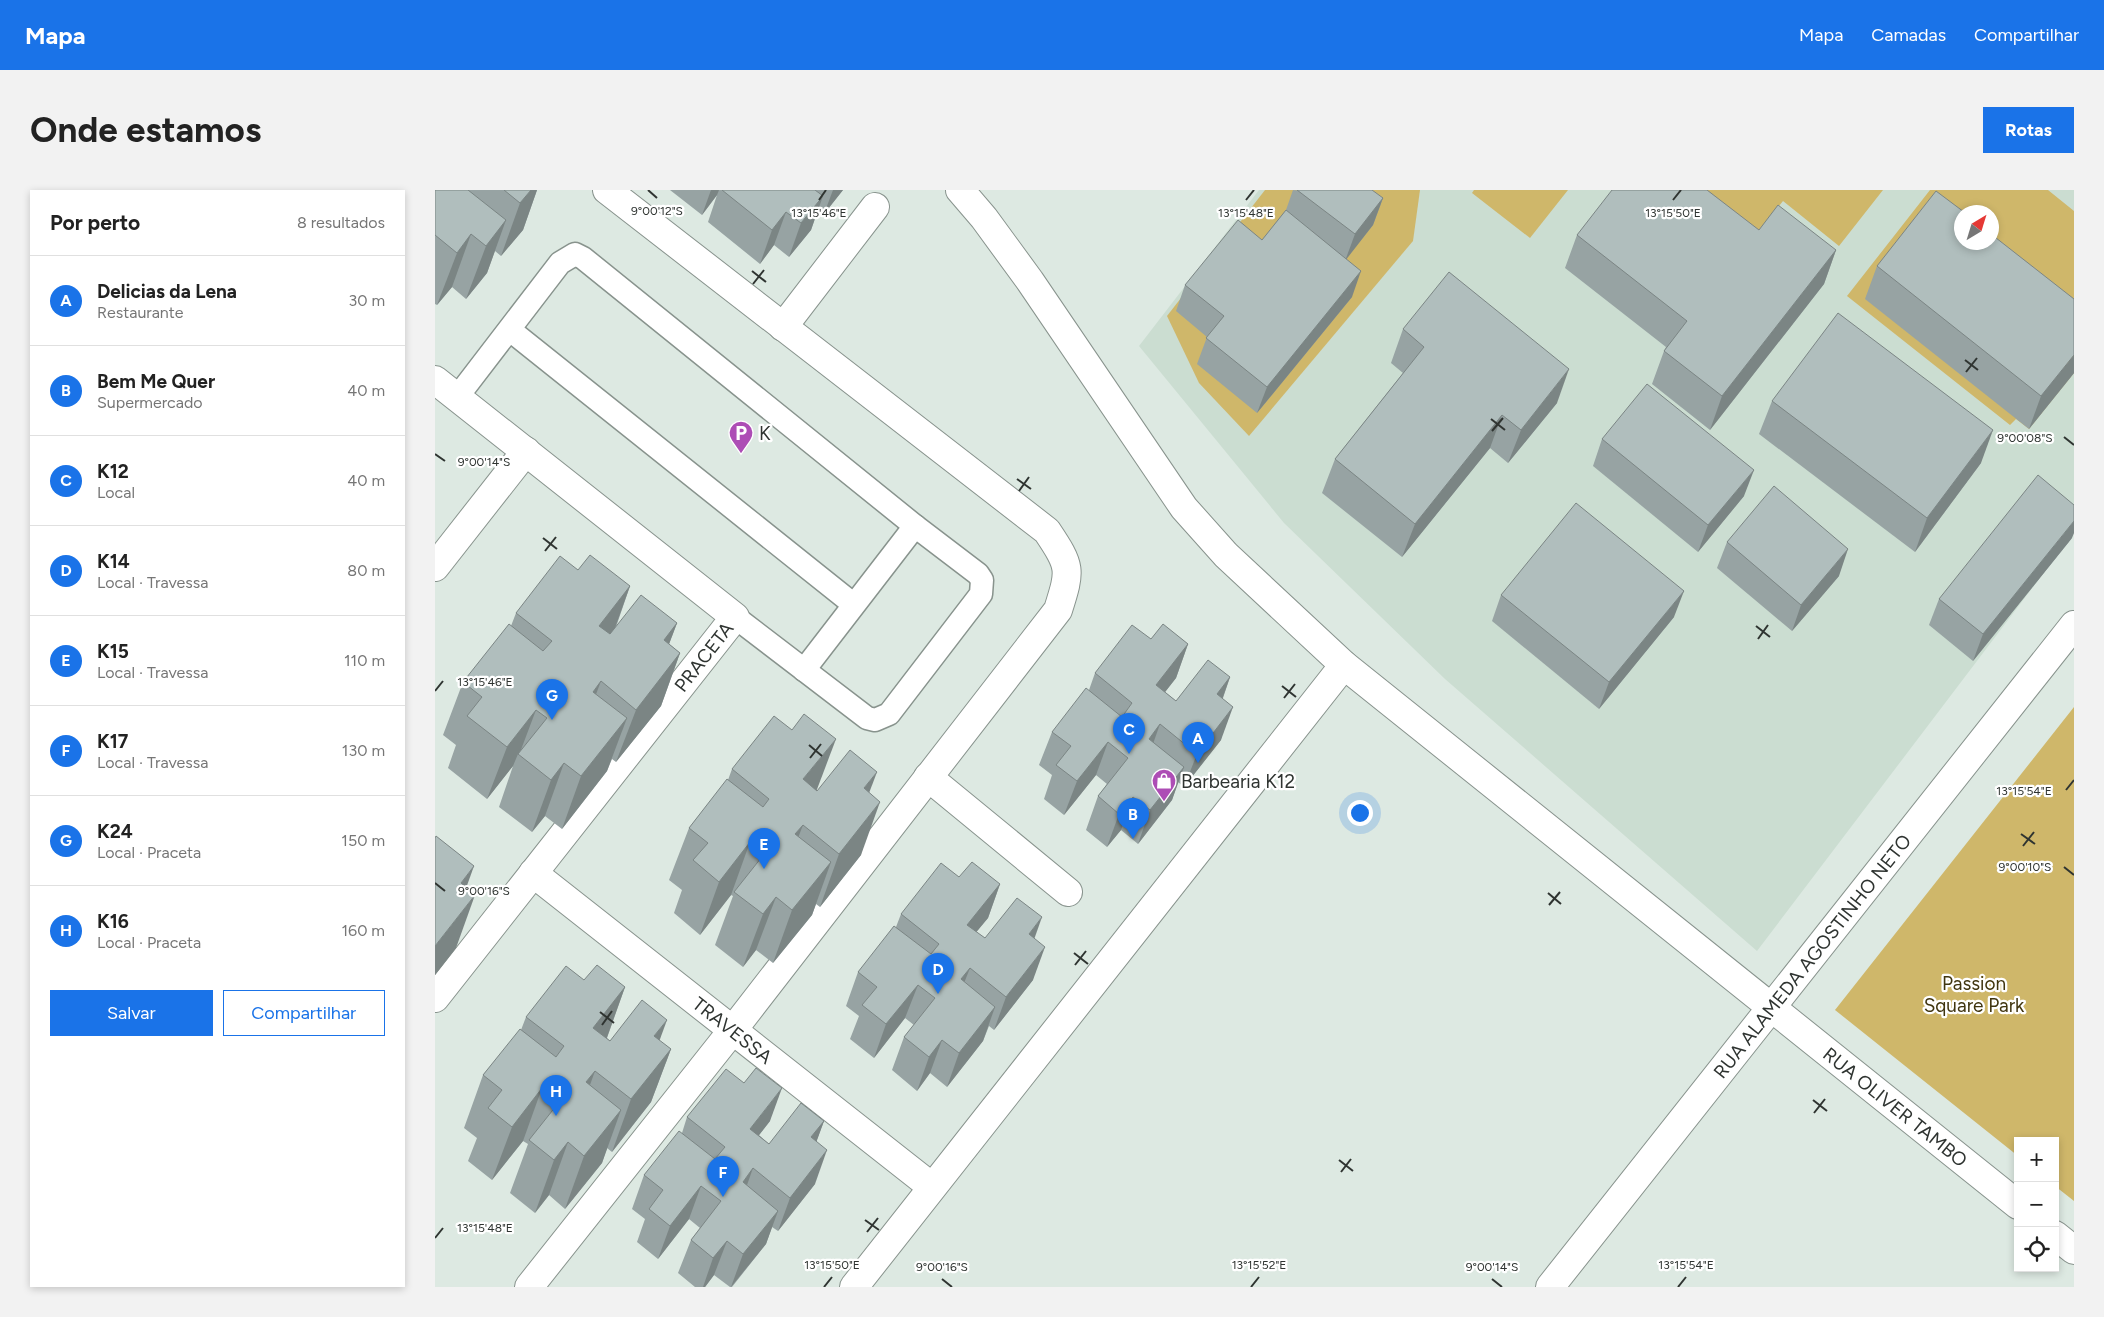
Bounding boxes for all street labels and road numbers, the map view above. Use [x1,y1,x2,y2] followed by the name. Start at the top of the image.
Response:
[670,617,739,697] street label: PRACETA
[1708,829,1916,1083] street label: RUA ALAMEDA AGOSTINHO NETO
[688,992,777,1069] street label: TRAVESSA
[1819,1042,1972,1171] street label: RUA OLIVER TAMBO

